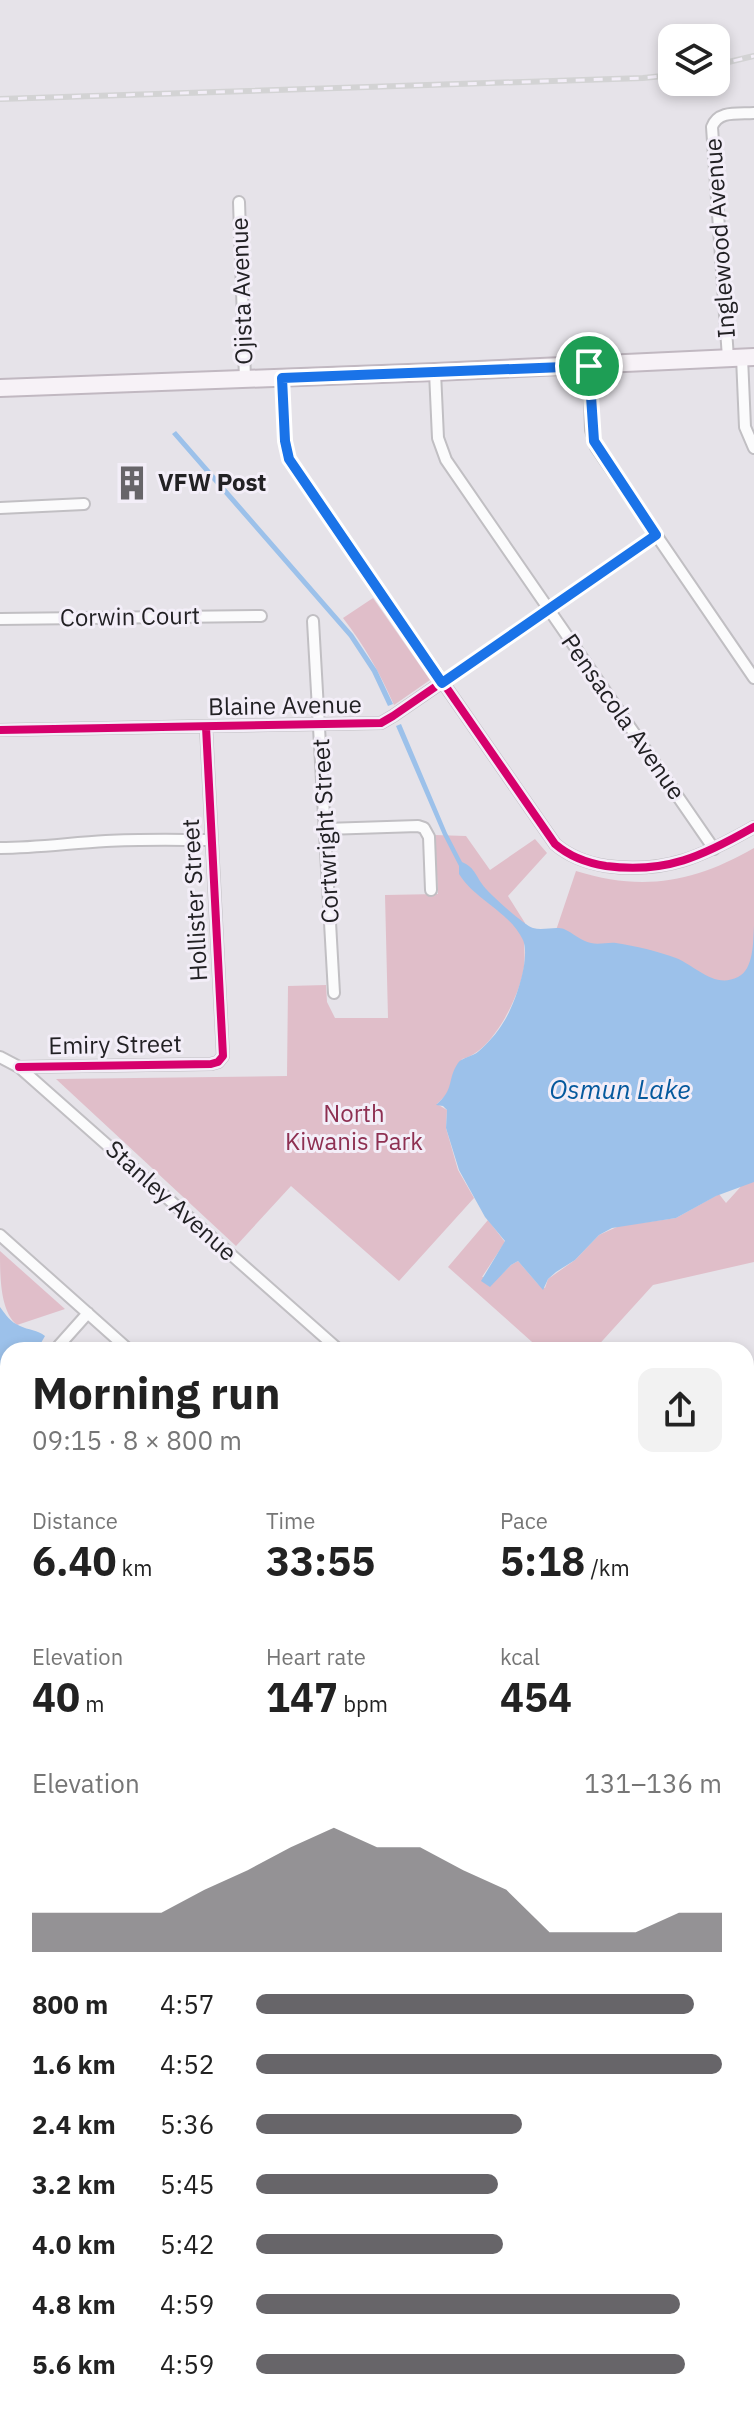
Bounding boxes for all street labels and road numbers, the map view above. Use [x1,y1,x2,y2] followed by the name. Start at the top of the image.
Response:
[696,137,742,339] street label: Inglewood Avenue
[222,217,260,365] street label: Ojista Avenue
[60,599,200,633] street label: Corwin Court
[555,627,693,806] street label: Pensacola Avenue
[208,688,362,722] street label: Blaine Avenue
[304,738,346,924] street label: Cortwright Street
[174,818,214,982] street label: Hollister Street
[48,1027,182,1061] street label: Emiry Street
[99,1133,244,1268] street label: Stanley Avenue

